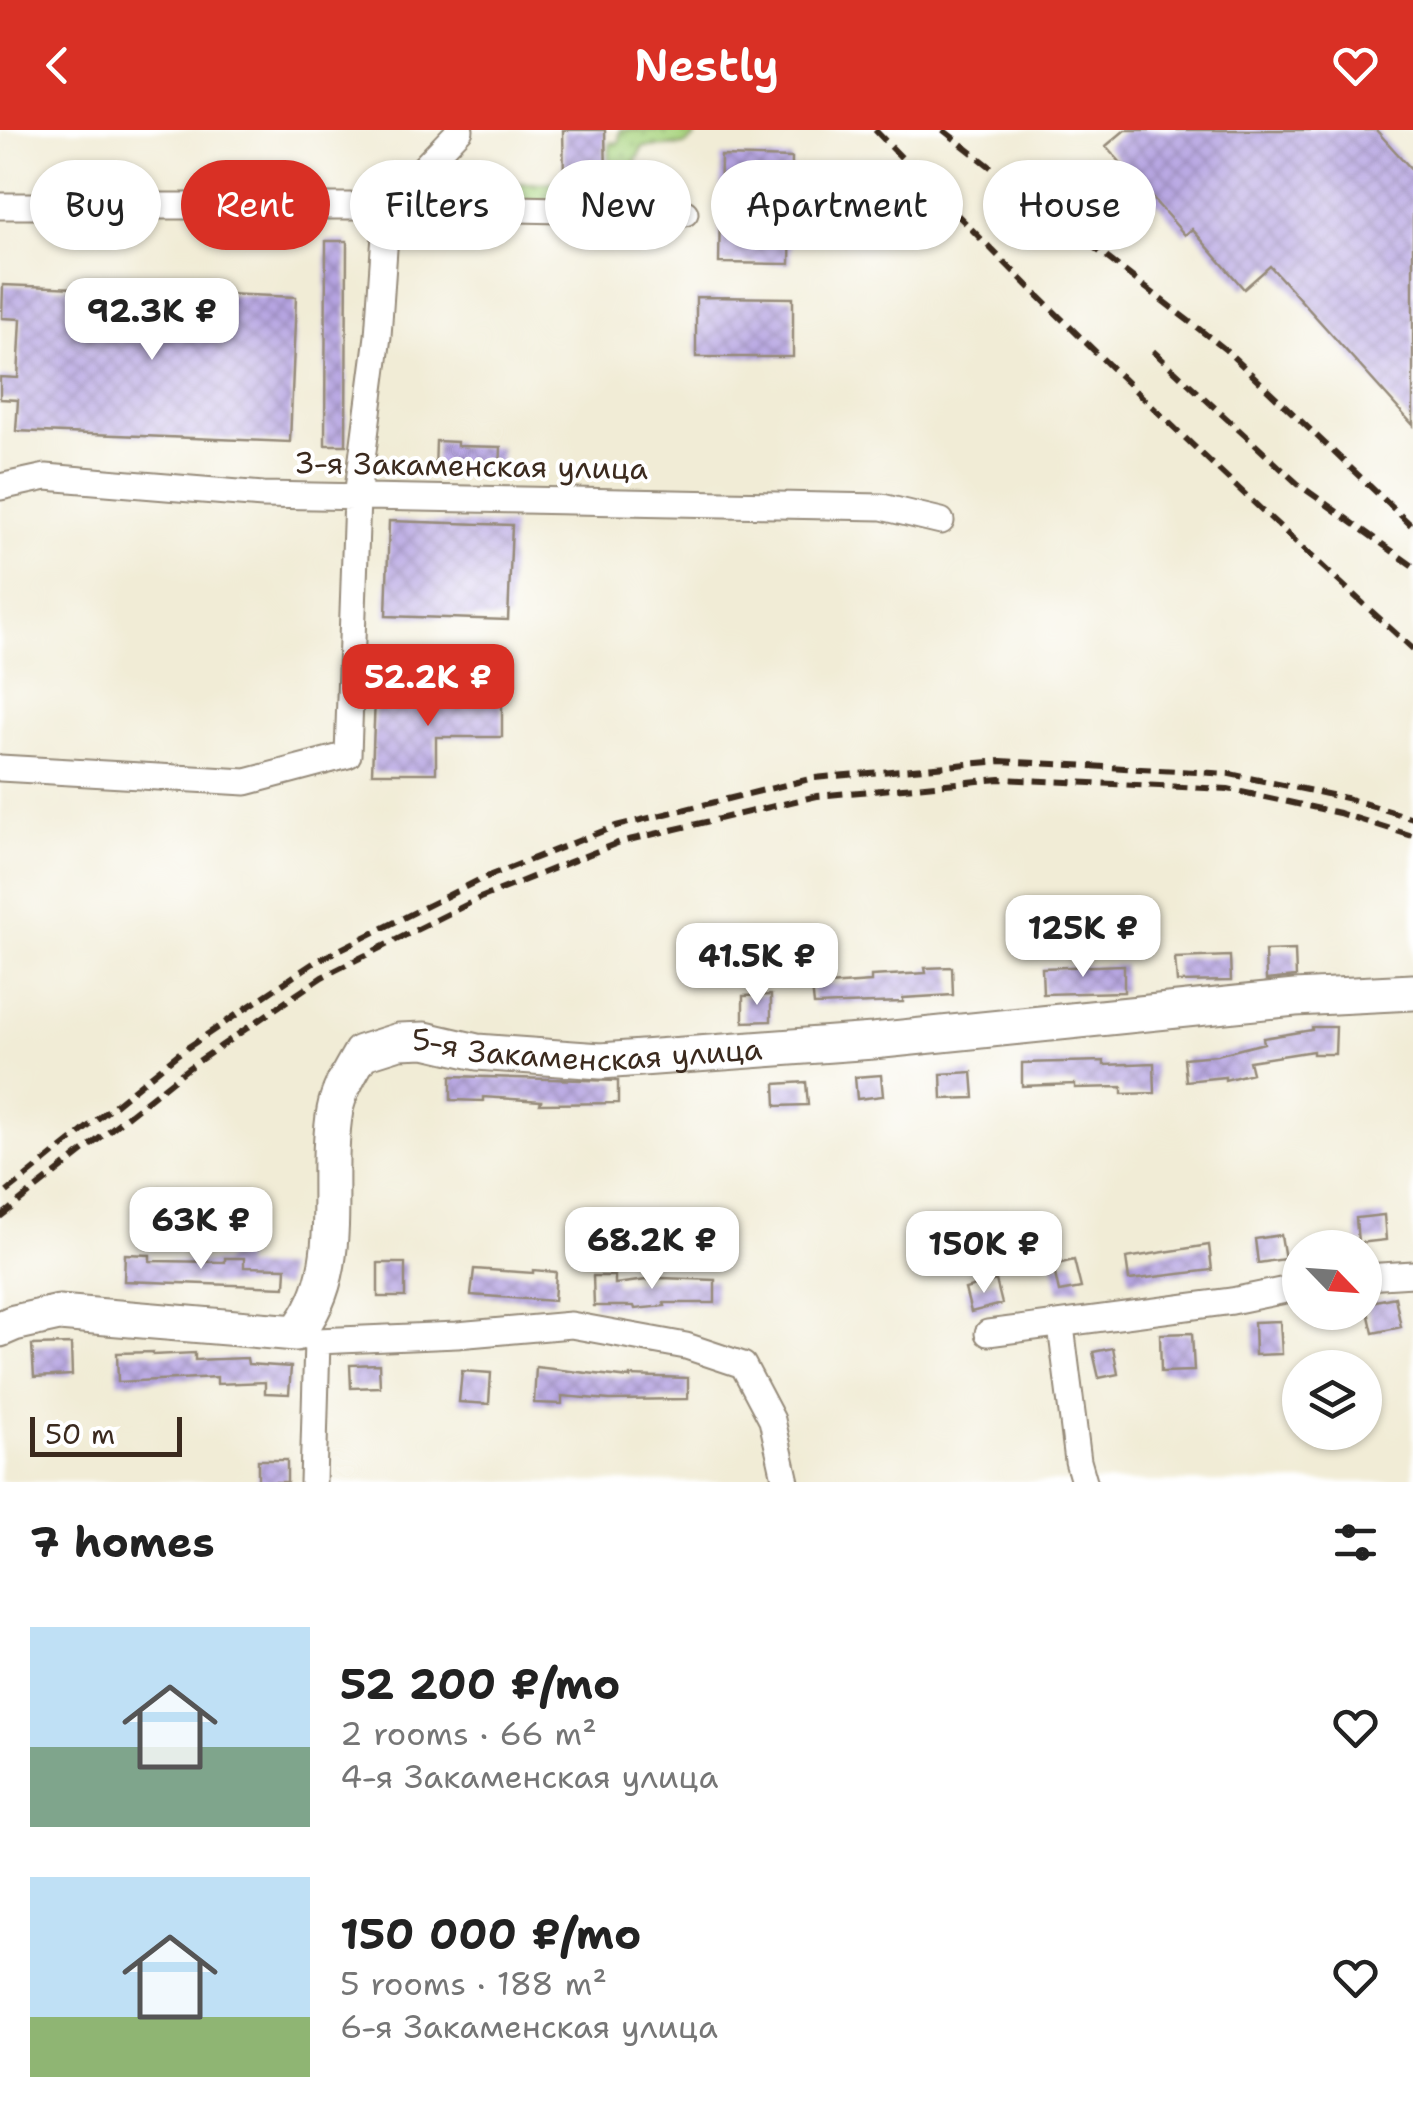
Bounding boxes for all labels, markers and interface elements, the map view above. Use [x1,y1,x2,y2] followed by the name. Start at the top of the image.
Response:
[634,35,779,95] text: Nestly
[30,38,85,93] icon: back
[1328,38,1383,93] icon: heart
[30,160,161,250] chip: Buy
[181,160,330,250] chip: Rent
[350,160,525,250] chip: Filters
[545,160,691,250] chip: New
[711,160,963,250] chip: Apartment
[983,160,1156,250] chip: House
[60,278,244,363] pin: 92.3K ₽
[87,289,217,332] text: 92.3K ₽
[294,442,649,489] street label: 3-я Закаменская улица
[336,644,520,729] pin: 52.2K ₽
[364,655,492,698] text: 52.2K ₽
[1002,895,1164,980] pin: 125K ₽
[1027,906,1139,949] text: 125K ₽
[665,923,849,1008] pin: 41.5K ₽
[698,934,816,977] text: 41.5K ₽
[411,1019,764,1081] street label: 5-я Закаменская улица
[131,1187,271,1272] pin: 63K ₽
[151,1198,251,1241] text: 63K ₽
[560,1207,744,1292] pin: 68.2K ₽
[903,1211,1065,1296] pin: 150K ₽
[587,1218,717,1261] text: 68.2K ₽
[928,1222,1040,1265] text: 150K ₽
[1282,1230,1382,1330] north arrow
[1282,1230,1382,1450] map controls
[1282,1350,1382,1450] button: layers
[30,1412,182,1456] scale bar
[45,1415,115,1453] text: 50 m
[30,1514,215,1570] text: 7 homes
[1328,1515,1383,1570] icon: filters
[340,1656,620,1712] text: 52 200 ₽/mo
[110,1667,230,1787] icon: home
[1328,1700,1383,1755] icon: heart
[340,1712,597,1755] text: 2 rooms · 66 m²
[340,1755,718,1798] text: 4-я Закаменская улица
[340,1906,641,1962] text: 150 000 ₽/mo
[110,1917,230,2037] icon: home
[1328,1950,1383,2005] icon: heart
[340,1962,607,2005] text: 5 rooms · 188 m²
[340,2005,718,2048] text: 6-я Закаменская улица

